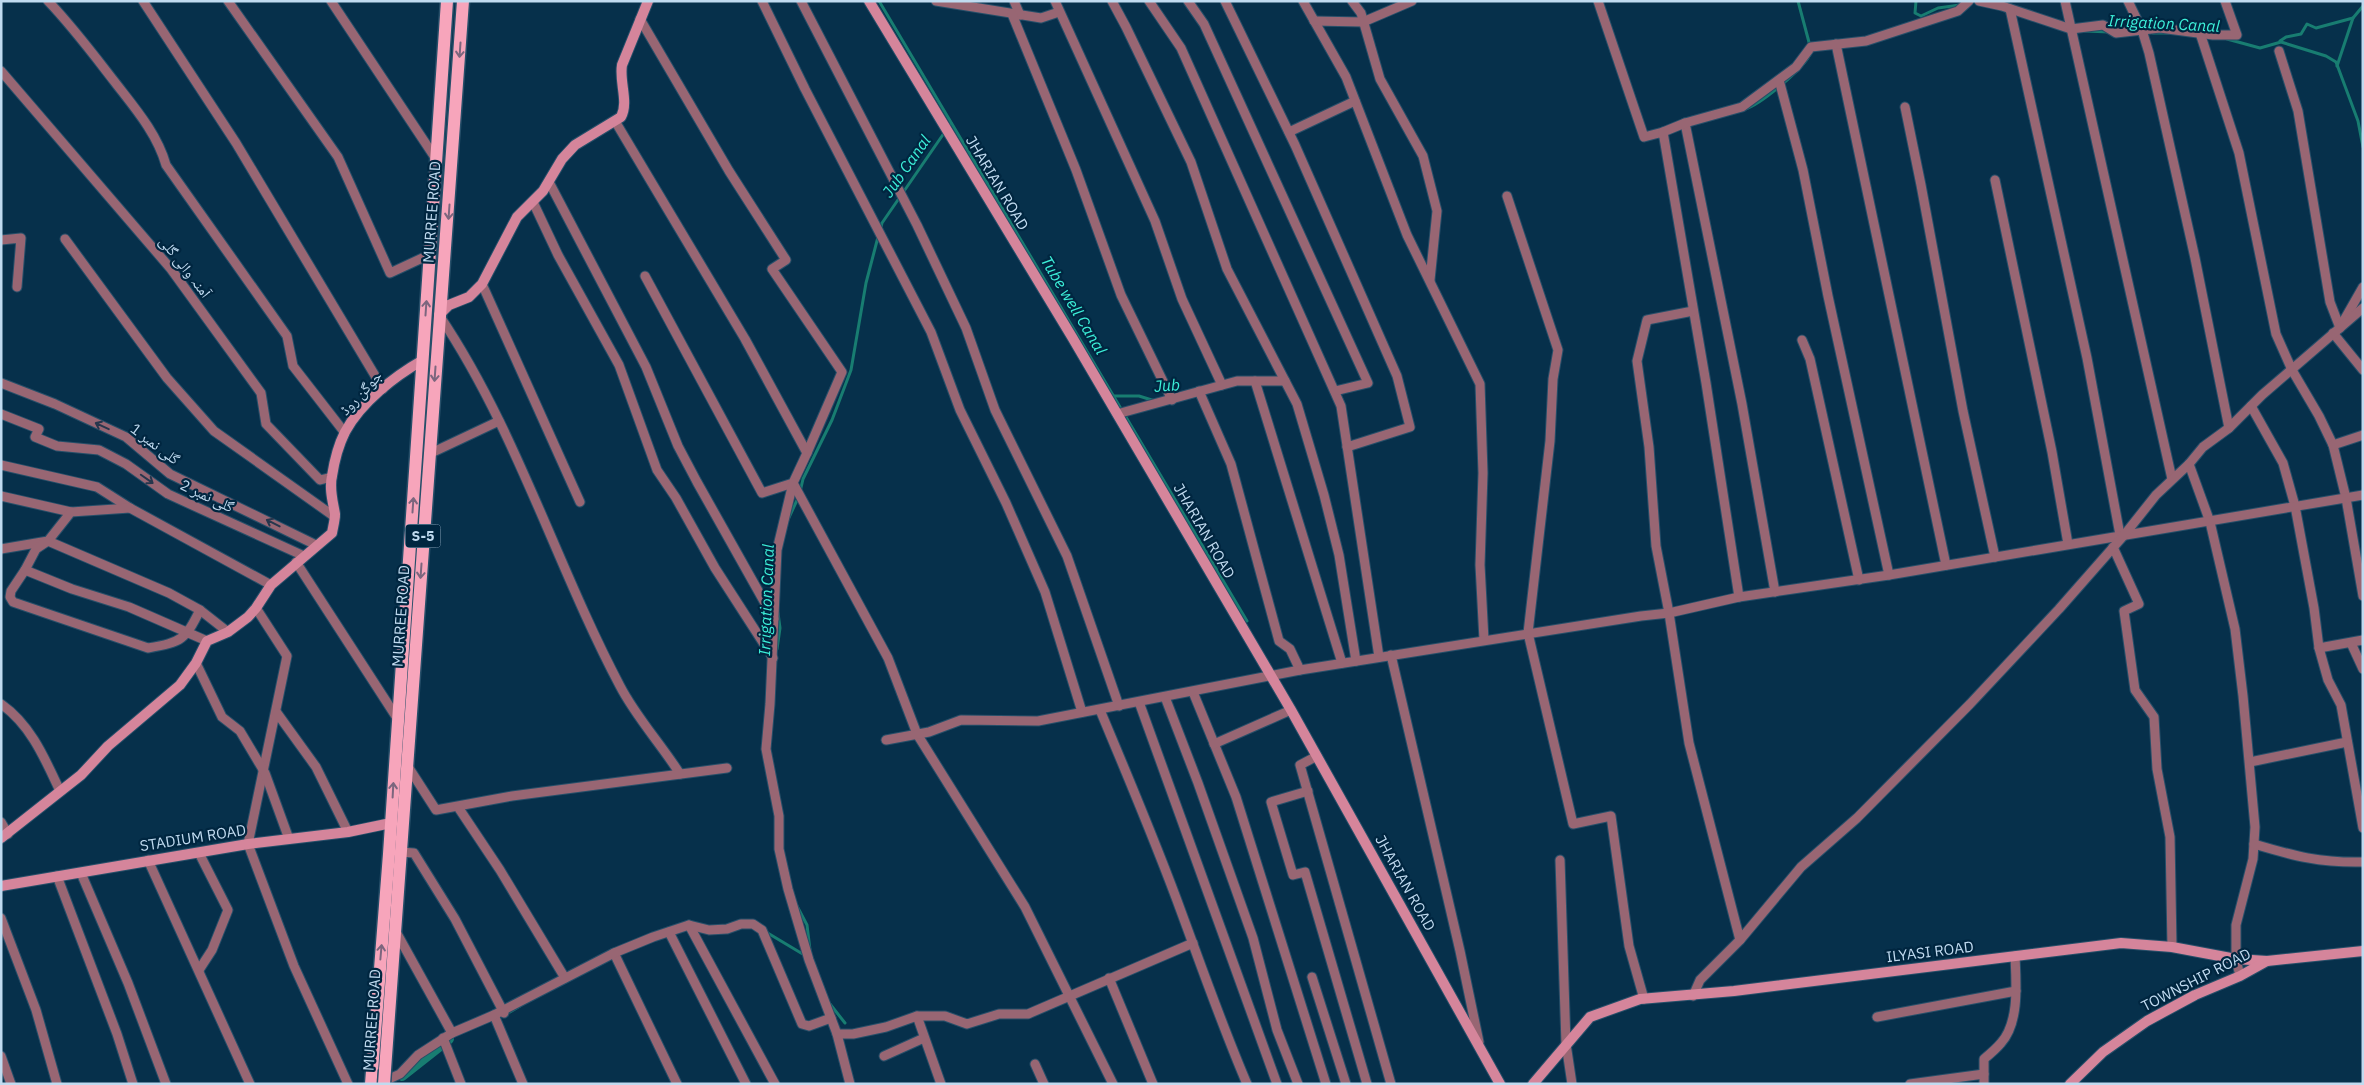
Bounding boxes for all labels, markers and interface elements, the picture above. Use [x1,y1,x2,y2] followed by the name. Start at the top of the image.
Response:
[2108,10,2221,36] water label: Irrigation Canal
[455,42,464,58] one-way arrow
[877,130,935,201] water label: Jub Canal
[962,132,1033,233] street label: JHARIAN ROAD
[418,160,445,264] street label: MURREE ROAD
[444,204,454,220] one-way arrow
[155,232,216,303] street label: آمنہ والی گلی
[1037,252,1112,359] water label: Tube well Canal
[422,301,431,317] one-way arrow
[335,366,387,420] street label: جوگن روڈ
[431,366,440,382] one-way arrow
[1153,374,1181,396] water label: Jub
[126,419,184,469] street label: گلی نمبر 1
[95,421,110,430] one-way arrow
[140,474,154,484] one-way arrow
[177,475,237,517] street label: گلی نمبر 2
[1170,480,1239,582] street label: JHARIAN ROAD
[408,498,418,514] one-way arrow
[266,518,281,527] one-way arrow
[406,524,440,548] road number: S-5
[754,543,778,656] water label: Irrigation Canal
[416,563,425,579] one-way arrow
[387,564,414,668] street label: MURREE ROAD
[388,782,397,798] one-way arrow
[138,820,247,855] street label: STADIUM ROAD
[1371,831,1440,934] street label: JHARIAN ROAD
[1885,937,1975,966] street label: ILYASI ROAD
[376,944,386,960] one-way arrow
[2138,944,2254,1015] street label: TOWNSHIP ROAD
[358,968,385,1072] street label: MURREE ROAD

